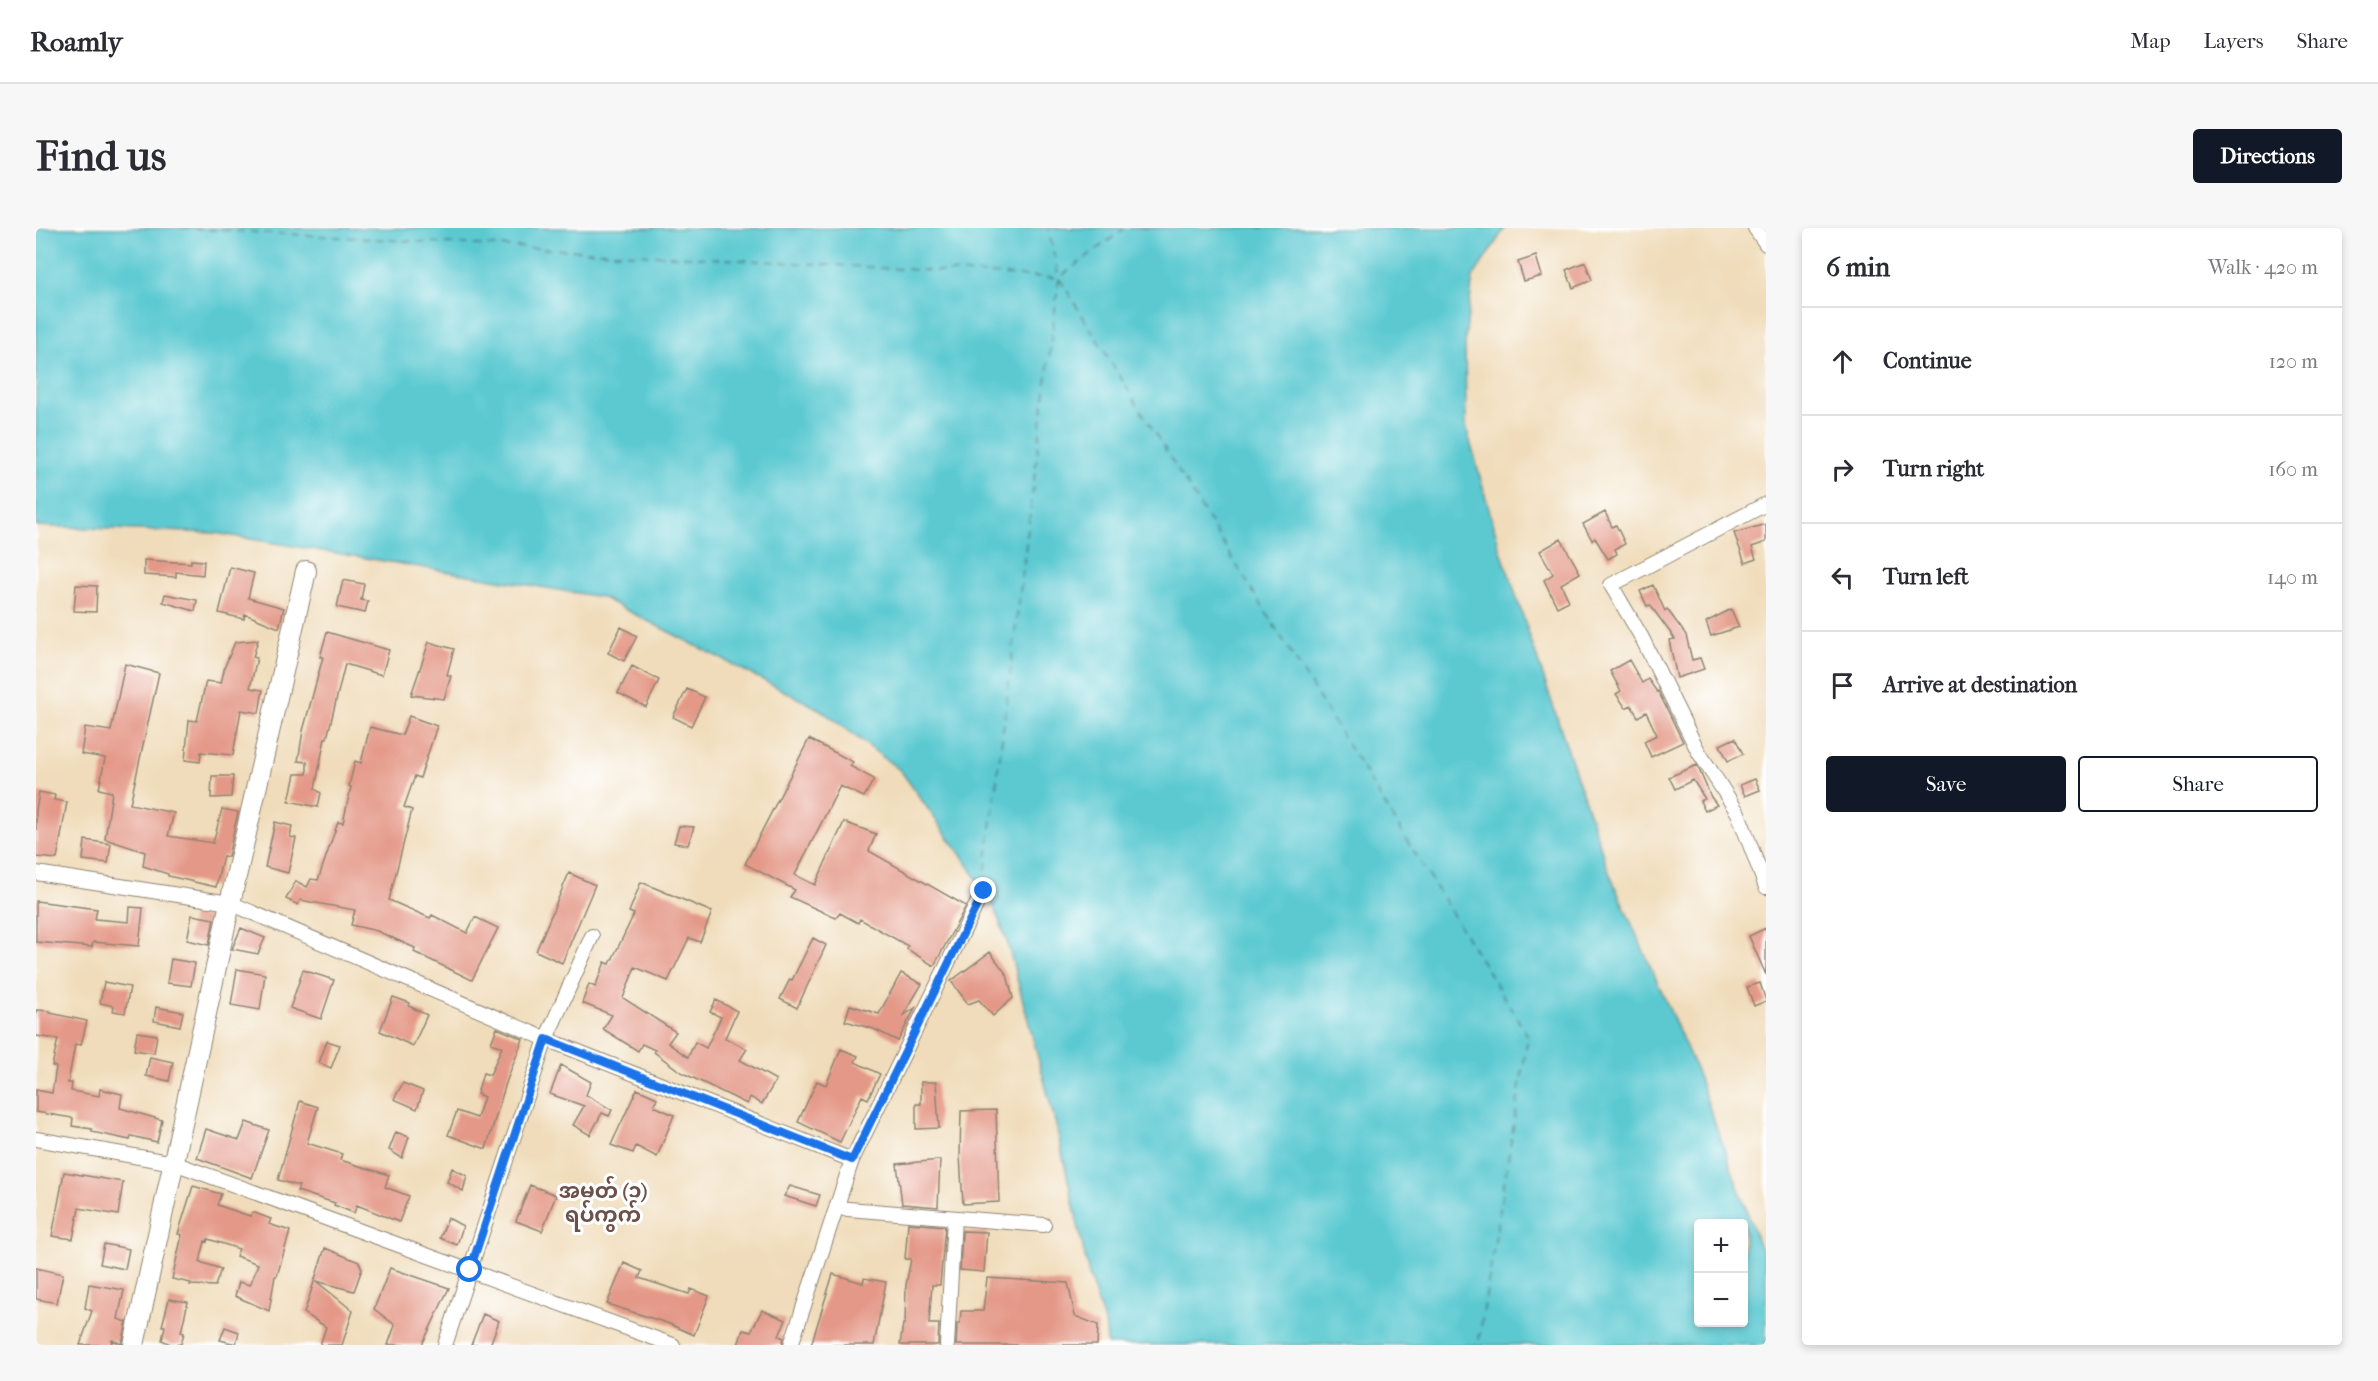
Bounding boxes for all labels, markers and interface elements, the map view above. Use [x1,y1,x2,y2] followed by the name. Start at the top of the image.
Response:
[30,25,122,58] text: Roamly
[2130,29,2171,53] text: Map
[2204,29,2263,53] text: Layers
[2296,29,2348,53] text: Share
[2193,129,2342,183] button: Directions
[36,132,166,181] text: Find us
[1826,252,1890,283] text: 6 min
[2208,256,2318,279] text: Walk · 420 m
[1826,345,1859,378] icon: ahead
[1883,348,1972,374] text: Continue
[2269,350,2318,373] text: 120 m
[1826,453,1859,486] icon: right
[1883,456,1984,482] text: Turn right
[2268,458,2318,481] text: 160 m
[1826,561,1859,594] icon: left
[1883,564,1969,590] text: Turn left
[2267,566,2318,589] text: 140 m
[1826,669,1859,702] icon: arrive
[1883,672,2077,698] text: Arrive at destination
[1826,756,2066,812] button: Save
[2078,756,2318,812] button: Share
[970,877,996,903] route end
[559,1175,647,1232] district label: အမှတ် (၁) ရပ်ကွက်
[1694,1219,1748,1327] map controls
[1694,1219,1748,1273] button: +
[456,1256,482,1282] route start
[1694,1273,1748,1327] button: −

